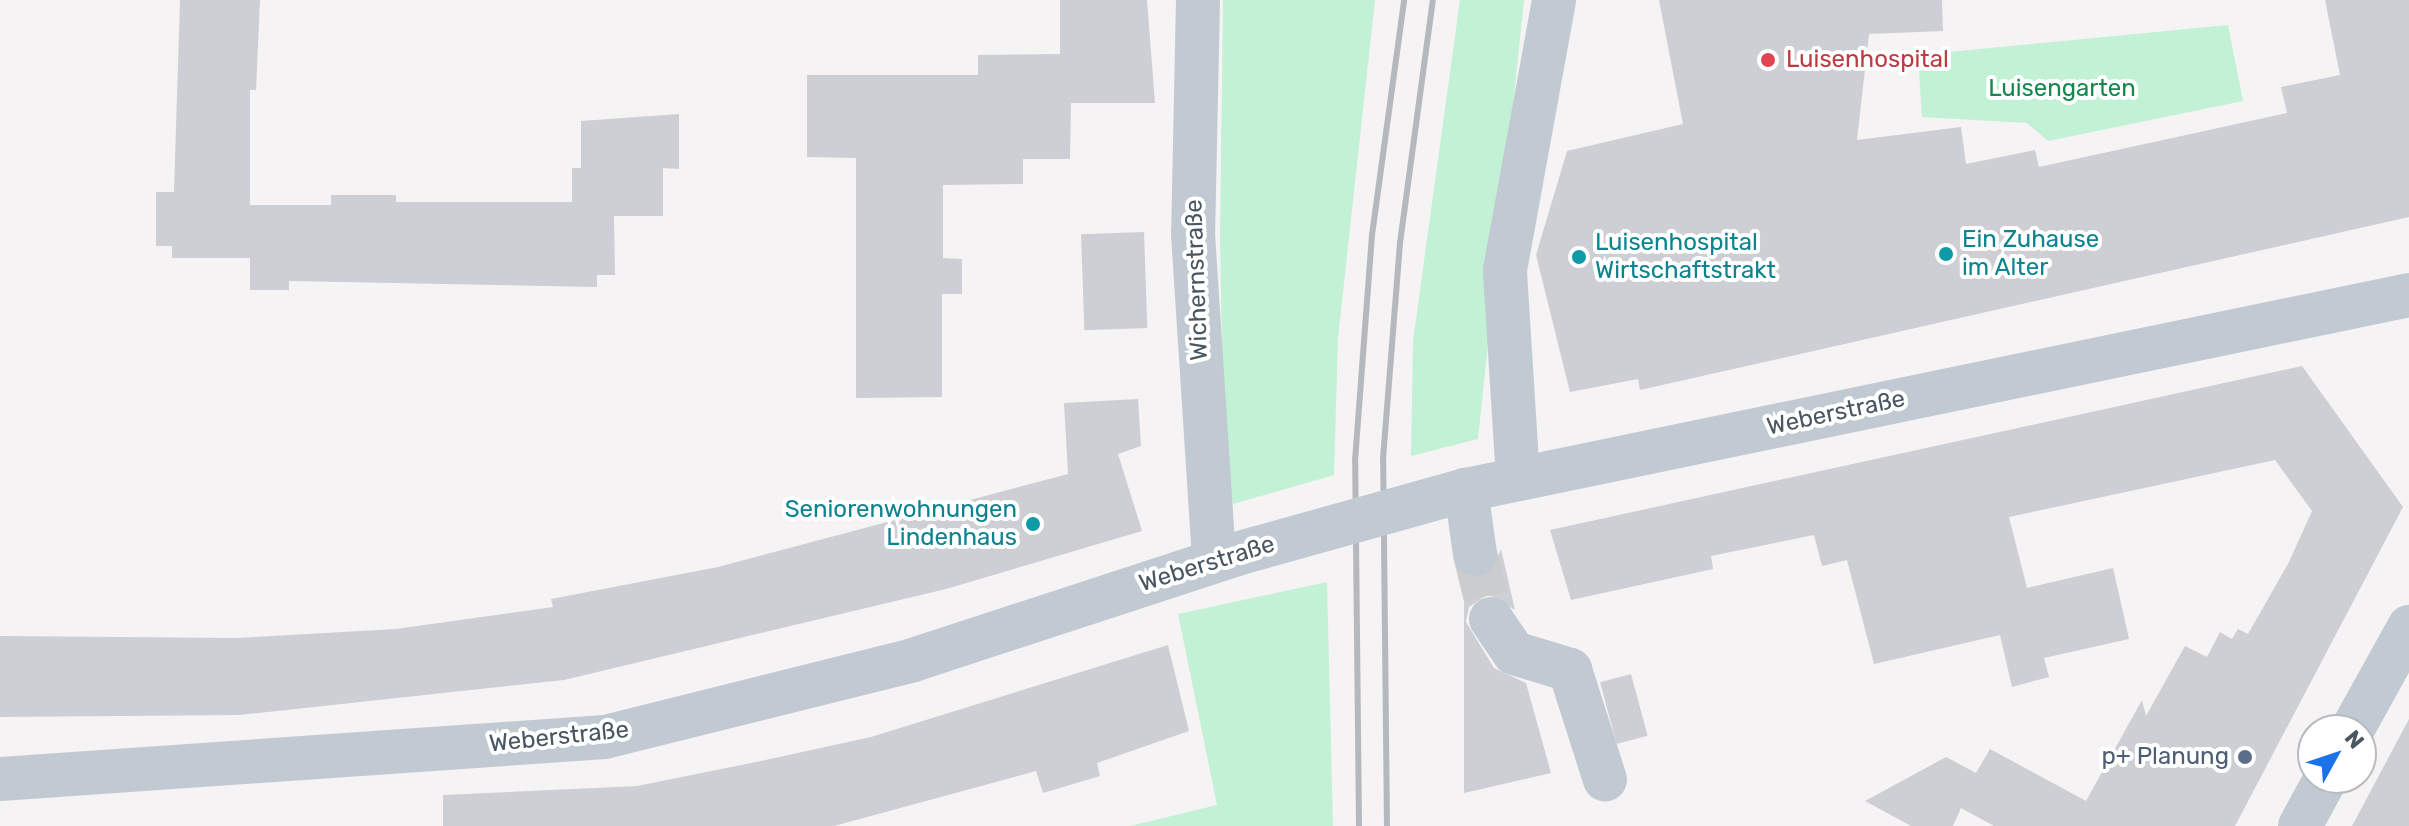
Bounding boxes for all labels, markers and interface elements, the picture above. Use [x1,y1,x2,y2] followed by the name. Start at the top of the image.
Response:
[1786,46,1949,74] place label: Luisenhospital
[1757,49,1779,71] marker: Luisenhospital
[1988,75,2136,103] park label: Luisengarten
[1180,199,1214,361] street label: Wichernstraße
[1962,226,2099,282] place label: Ein Zuhause im Alter
[1595,229,1776,285] place label: Luisenhospital Wirtschaftstrakt
[1937,245,1955,263] marker: Ein Zuhause im Alter
[1570,248,1588,266] marker: Luisenhospital Wirtschaftstrakt
[1764,384,1908,442] street label: Weberstraße
[785,496,1017,552] place label: Seniorenwohnungen Lindenhaus
[1024,515,1042,533] marker: Seniorenwohnungen Lindenhaus
[1136,530,1278,598] street label: Weberstraße
[2297,714,2377,794] north arrow
[488,715,630,759] street label: Weberstraße
[2339,725,2370,754] text: N
[2102,743,2229,771] place label: p+ Planung
[2236,748,2254,766] marker: p+ Planung

